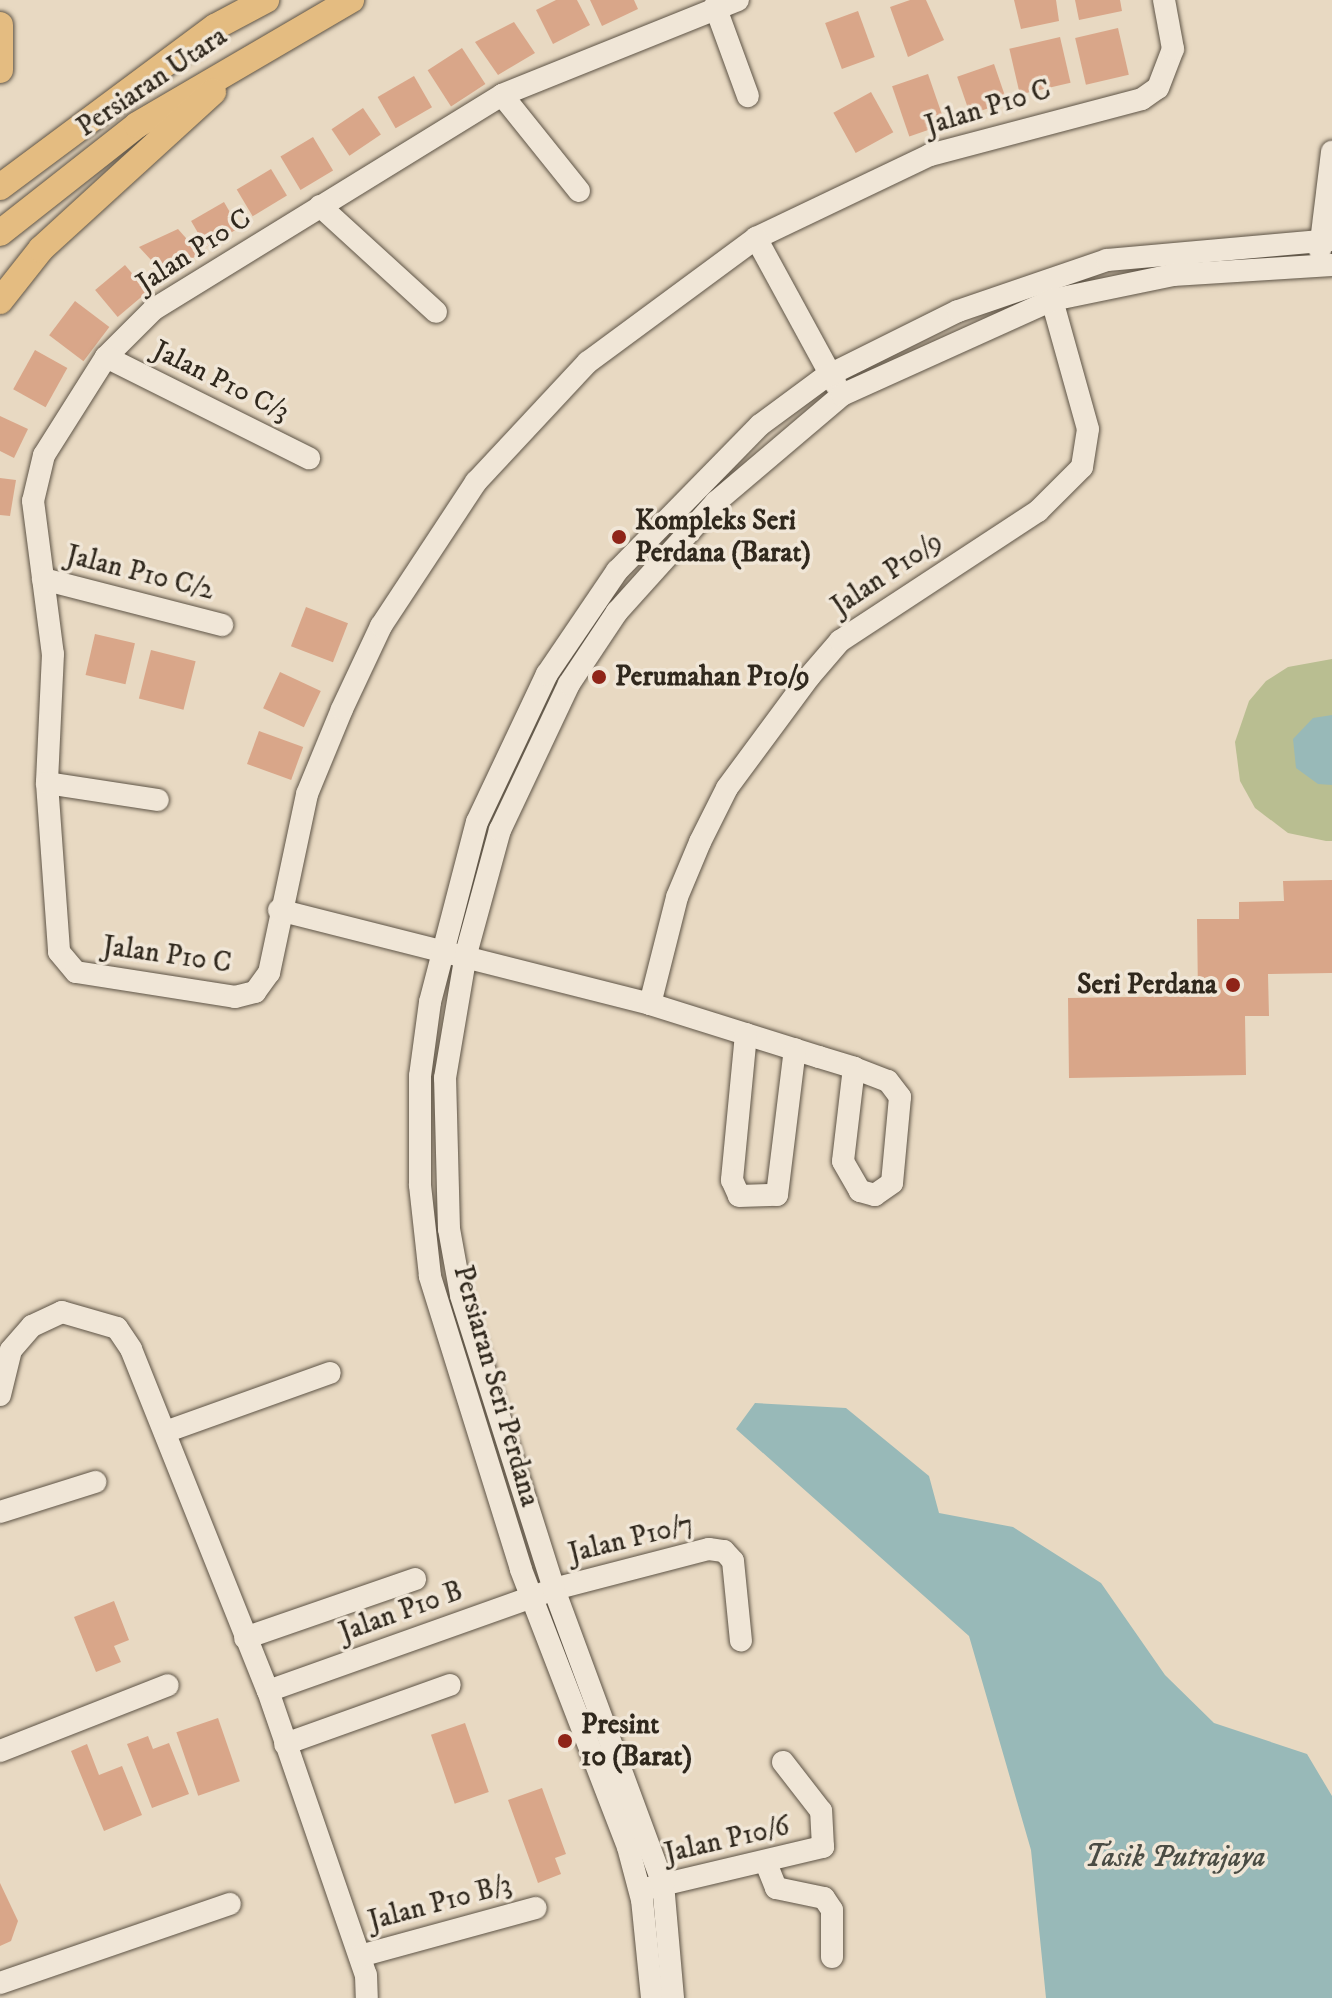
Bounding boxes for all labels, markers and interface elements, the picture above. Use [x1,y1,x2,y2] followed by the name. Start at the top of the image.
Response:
[71,20,233,144] street label: Persiaran Utara
[921,73,1055,143] street label: Jalan P10 C
[131,202,257,300] street label: Jalan P10 C
[147,334,295,428] street label: Jalan P10 C/3
[635,504,811,570] place label: Kompleks Seri Perdana (Barat)
[825,525,949,623] street label: Jalan P10/9
[610,528,628,546] marker: Kompleks Seri Perdana (Barat)
[63,538,217,608] street label: Jalan P10 C/2
[615,660,810,694] place label: Perumahan P10/9
[590,668,608,686] marker: Perumahan P10/9
[101,929,233,981] street label: Jalan P10 C
[1077,968,1217,1002] place label: Seri Perdana
[1224,976,1242,994] marker: Seri Perdana
[445,1262,547,1510] street label: Persiaran Seri Perdana
[565,1507,697,1571] street label: Jalan P10/7
[335,1574,467,1650] street label: Jalan P10 B
[581,1708,692,1774] place label: Presint 10 (Barat)
[556,1732,574,1750] marker: Presint 10 (Barat)
[661,1809,793,1871] street label: Jalan P10/6
[1084,1840,1266,1876] water label: Tasik Putrajaya
[365,1868,515,1938] street label: Jalan P10 B/3

